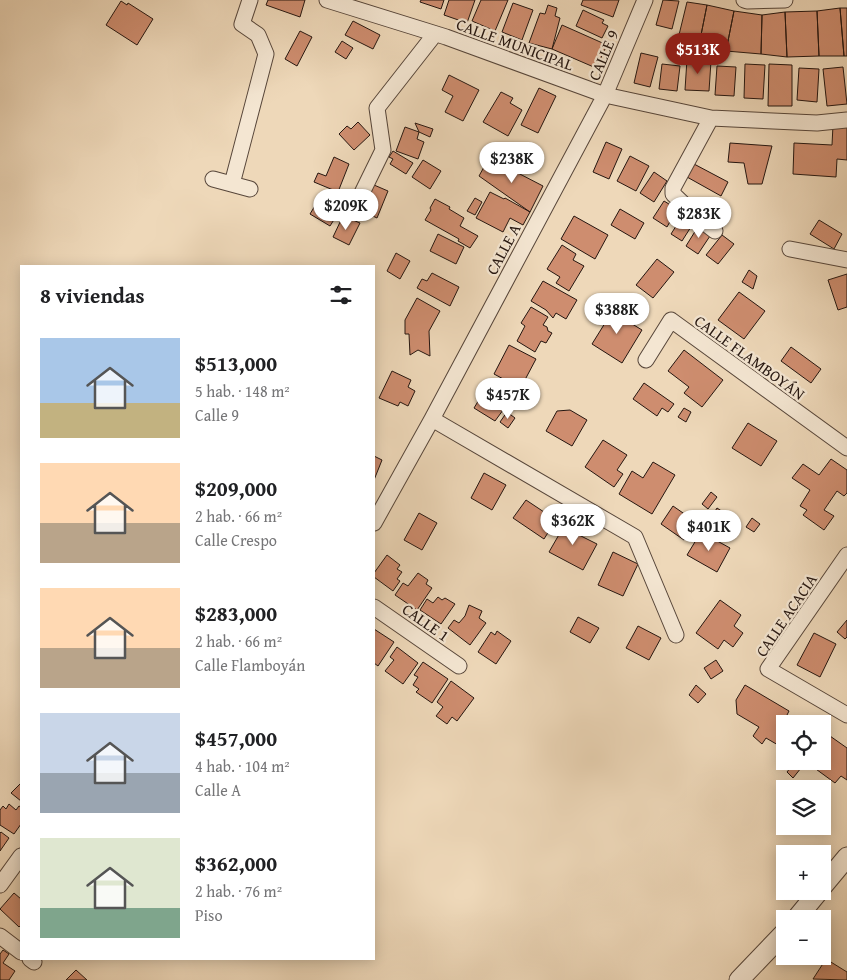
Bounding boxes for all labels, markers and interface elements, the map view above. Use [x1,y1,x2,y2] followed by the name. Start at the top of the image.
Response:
[453,12,577,76] street label: CALLE MUNICIPAL
[582,26,624,84] street label: CALLE 9
[663,32,733,75] pin: $513K
[676,37,720,61] text: $513K
[477,142,547,184] pin: $238K
[490,146,534,170] text: $238K
[311,188,381,231] pin: $209K
[324,193,368,217] text: $209K
[664,196,734,239] pin: $283K
[677,201,721,225] text: $283K
[480,219,527,279] street label: CALLE A
[40,280,145,311] text: 8 viviendas
[327,281,355,309] icon: filters
[582,292,652,335] pin: $388K
[595,297,639,321] text: $388K
[690,309,811,406] street label: CALLE FLAMBOYÁN
[195,348,277,379] text: $513,000
[80,358,140,418] icon: home
[473,378,543,420] pin: $457K
[195,379,290,403] text: 5 hab. · 148 m²
[486,382,530,406] text: $457K
[195,403,239,427] text: Calle 9
[195,473,277,504] text: $209,000
[80,483,140,543] icon: home
[195,504,282,528] text: 2 hab. · 66 m²
[538,504,608,546] pin: $362K
[551,508,595,532] text: $362K
[674,510,744,552] pin: $401K
[687,514,731,538] text: $401K
[195,528,277,552] text: Calle Crespo
[749,568,823,661] street label: CALLE ACACIA
[397,597,455,647] street label: CALLE 1
[195,598,277,629] text: $283,000
[80,608,140,668] icon: home
[195,629,282,653] text: 2 hab. · 66 m²
[195,653,305,677] text: Calle Flamboyán
[776,715,831,965] map controls
[776,715,831,770] button: locate
[195,723,277,754] text: $457,000
[80,733,140,793] icon: home
[195,754,290,778] text: 4 hab. · 104 m²
[195,778,241,802] text: Calle A
[776,780,831,835] button: layers
[776,845,831,900] button: +
[195,848,277,879] text: $362,000
[80,858,140,918] icon: home
[195,879,282,903] text: 2 hab. · 76 m²
[195,903,223,927] text: Piso
[776,910,831,965] button: −

